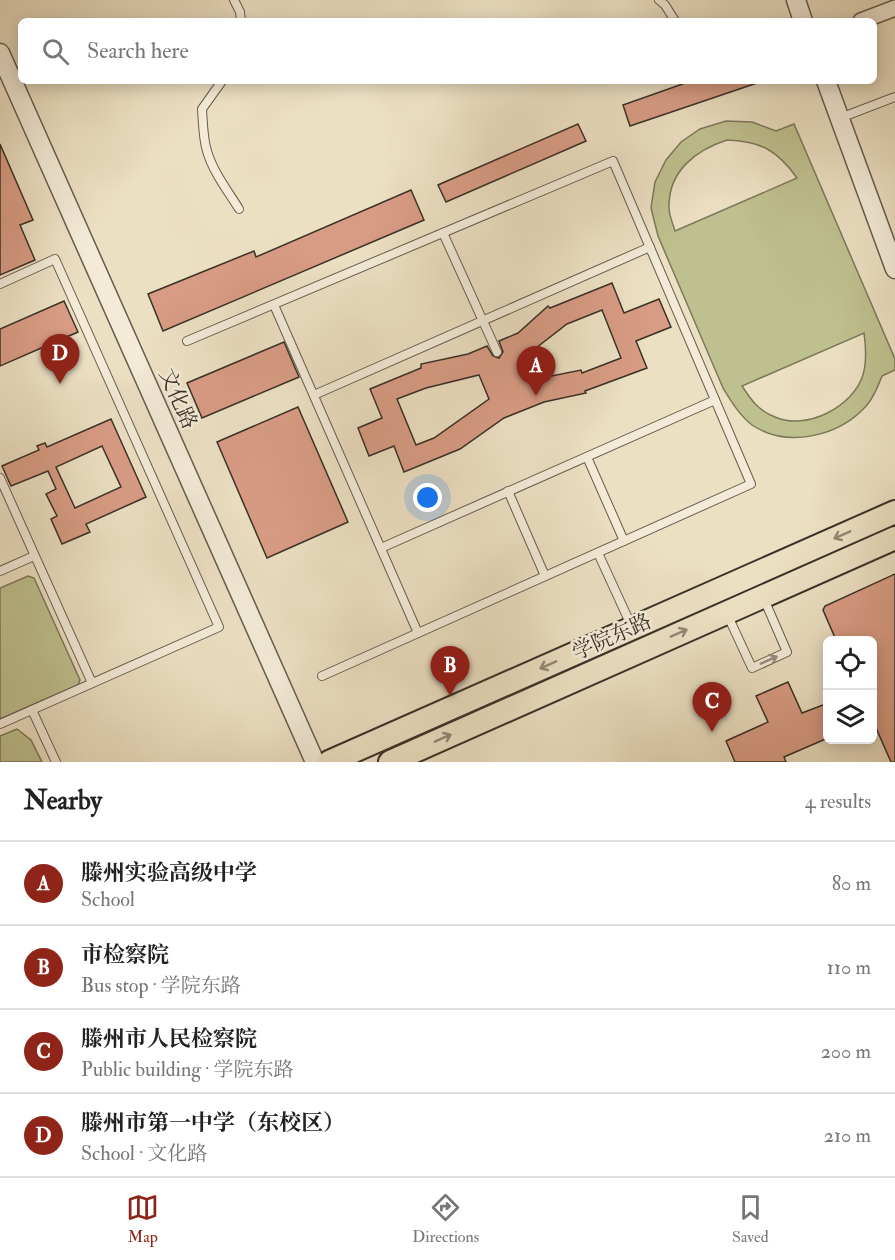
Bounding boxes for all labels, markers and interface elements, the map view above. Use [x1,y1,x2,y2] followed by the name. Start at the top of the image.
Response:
[18,18,877,84] search box
[39,35,72,68] icon: search
[87,37,189,65] text: Search here
[40,334,80,384] pin: D
[516,346,556,396] pin: A
[153,365,203,433] street label: 文化路
[413,483,442,512] your location
[833,530,851,541] one-way arrow
[568,608,656,666] street label: 学院东路
[669,627,687,639] one-way arrow
[823,636,877,744] map controls
[823,636,877,690] button: locate
[430,646,470,696] pin: B
[759,654,777,666] one-way arrow
[539,661,557,672] one-way arrow
[692,682,732,732] pin: C
[823,690,877,744] button: layers
[434,732,452,743] one-way arrow
[24,785,102,817] text: Nearby
[805,789,871,814] text: 4 results
[81,859,257,887] text: 滕州实验高级中学
[37,871,50,896] text: A
[832,871,871,896] text: 80 m
[81,887,135,912] text: School
[81,941,169,969] text: 市检察院
[37,955,50,980] text: B
[827,955,871,980] text: 110 m
[81,973,241,998] text: Bus stop · 学院东路
[81,1025,257,1053] text: 滕州市人民检察院
[36,1039,51,1064] text: C
[821,1039,871,1064] text: 200 m
[81,1057,293,1082] text: Public building · 学院东路
[81,1109,345,1137] text: 滕州市第一中学（东校区）
[35,1123,52,1148] text: D
[824,1123,871,1148] text: 210 m
[81,1141,207,1166] text: School · 文化路
[126,1191,159,1247] tab: Map
[412,1191,479,1247] tab: Directions
[732,1191,769,1247] tab: Saved

